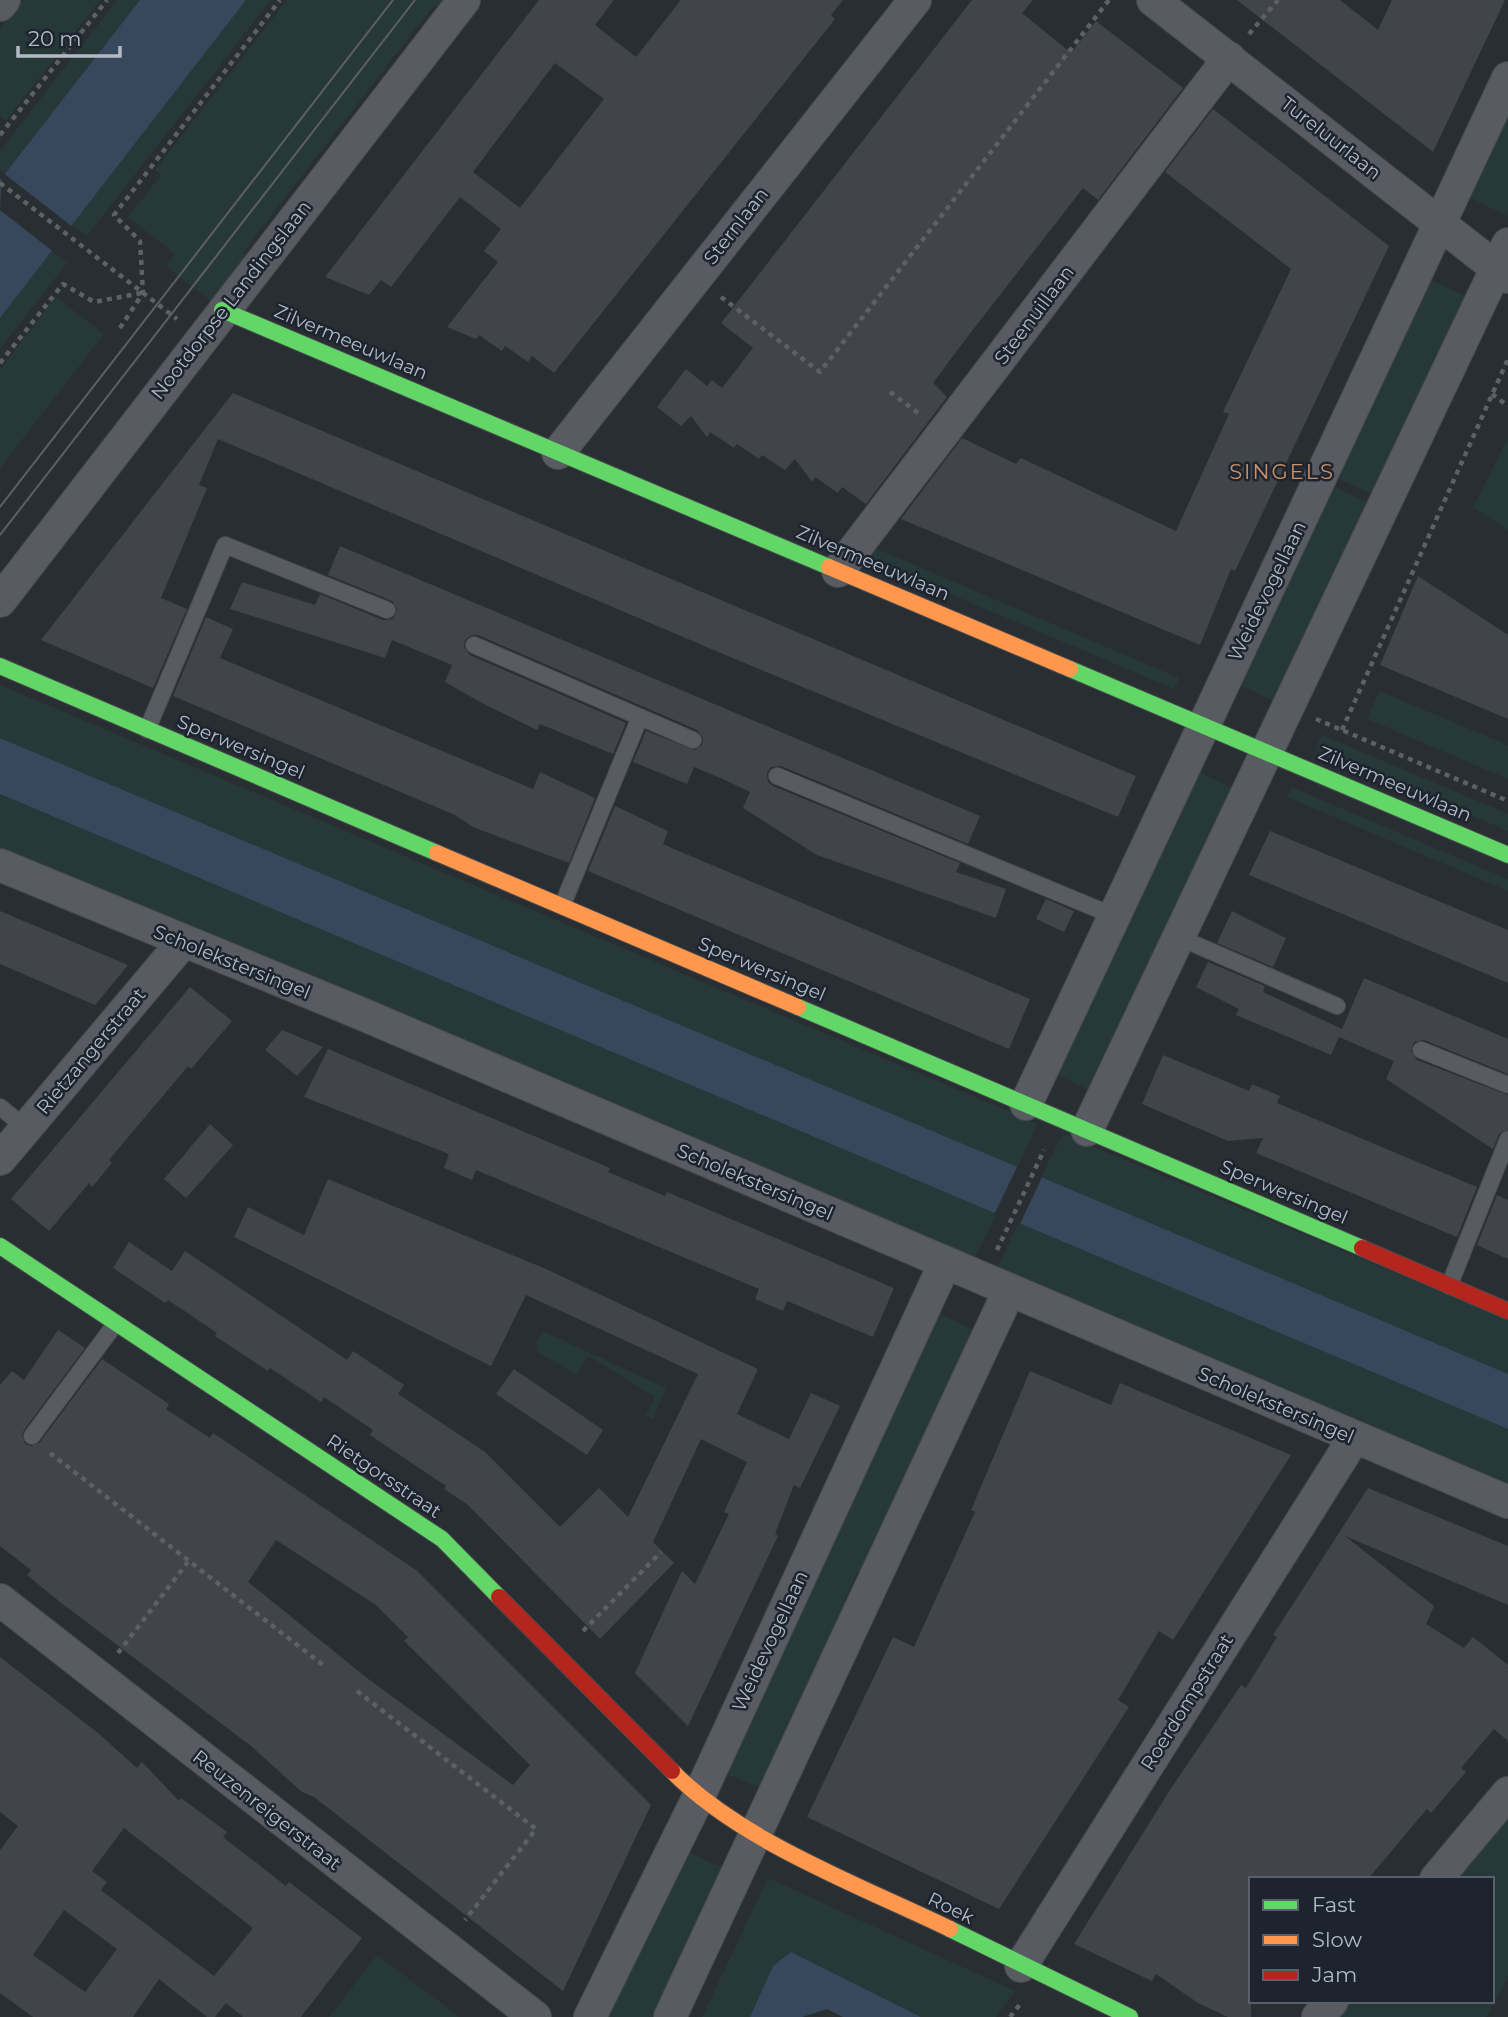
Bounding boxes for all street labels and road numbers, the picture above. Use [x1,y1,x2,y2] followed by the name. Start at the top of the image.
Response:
[1276,92,1386,184] street label: Tureluurlaan
[699,183,773,269] street label: Sternlaan
[146,196,316,404] street label: Nootdorpse Landingslaan
[989,261,1079,369] street label: Steenuillaan
[271,299,431,385] street label: Zilvermeeuwlaan
[1223,517,1311,665] street label: Weidevogellaan
[793,520,953,606] street label: Zilvermeeuwlaan
[174,710,308,784] street label: Sperwersingel
[1315,741,1475,827] street label: Zilvermeeuwlaan
[150,920,314,1004] street label: Scholekstersingel
[695,932,829,1006] street label: Sperwersingel
[31,983,151,1119] street label: Rietzangerstraat
[674,1139,836,1225] street label: Scholekstersingel
[1217,1155,1351,1229] street label: Sperwersingel
[1195,1362,1357,1448] street label: Scholekstersingel
[322,1429,446,1523] street label: Rietgorsstraat
[727,1567,813,1715] street label: Weidevogellaan
[1136,1629,1238,1774] street label: Roerdompstraat
[188,1745,346,1875] street label: Reuzenreigerstraat
[924,1887,978,1929] street label: Roek

